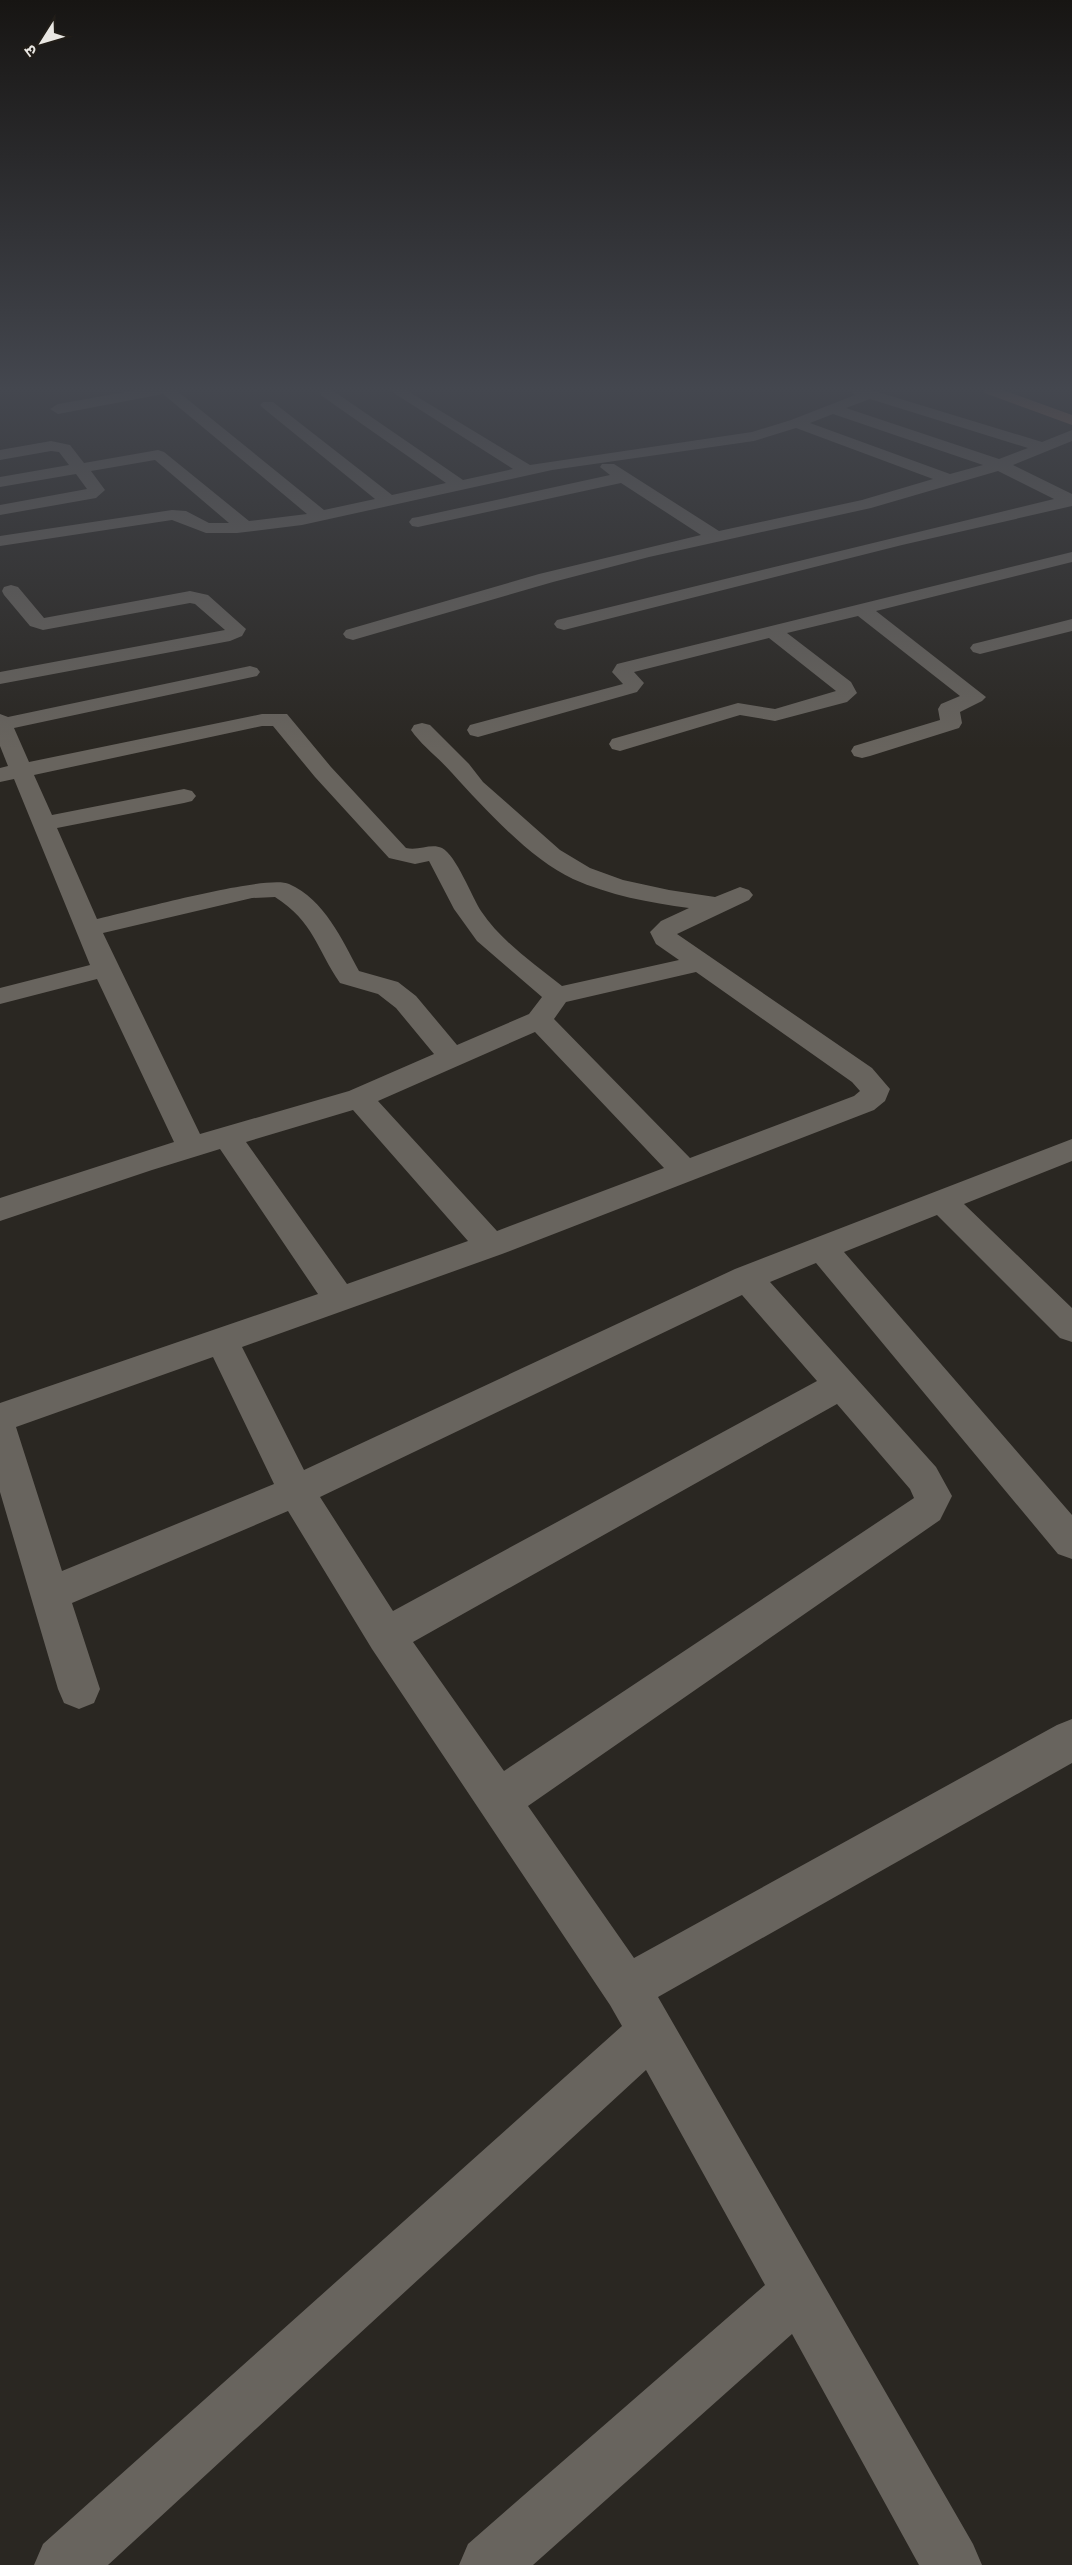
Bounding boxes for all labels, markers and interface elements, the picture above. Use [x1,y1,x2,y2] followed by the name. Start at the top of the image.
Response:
[12,12,72,72] north arrow
[21,41,40,59] text: उ

